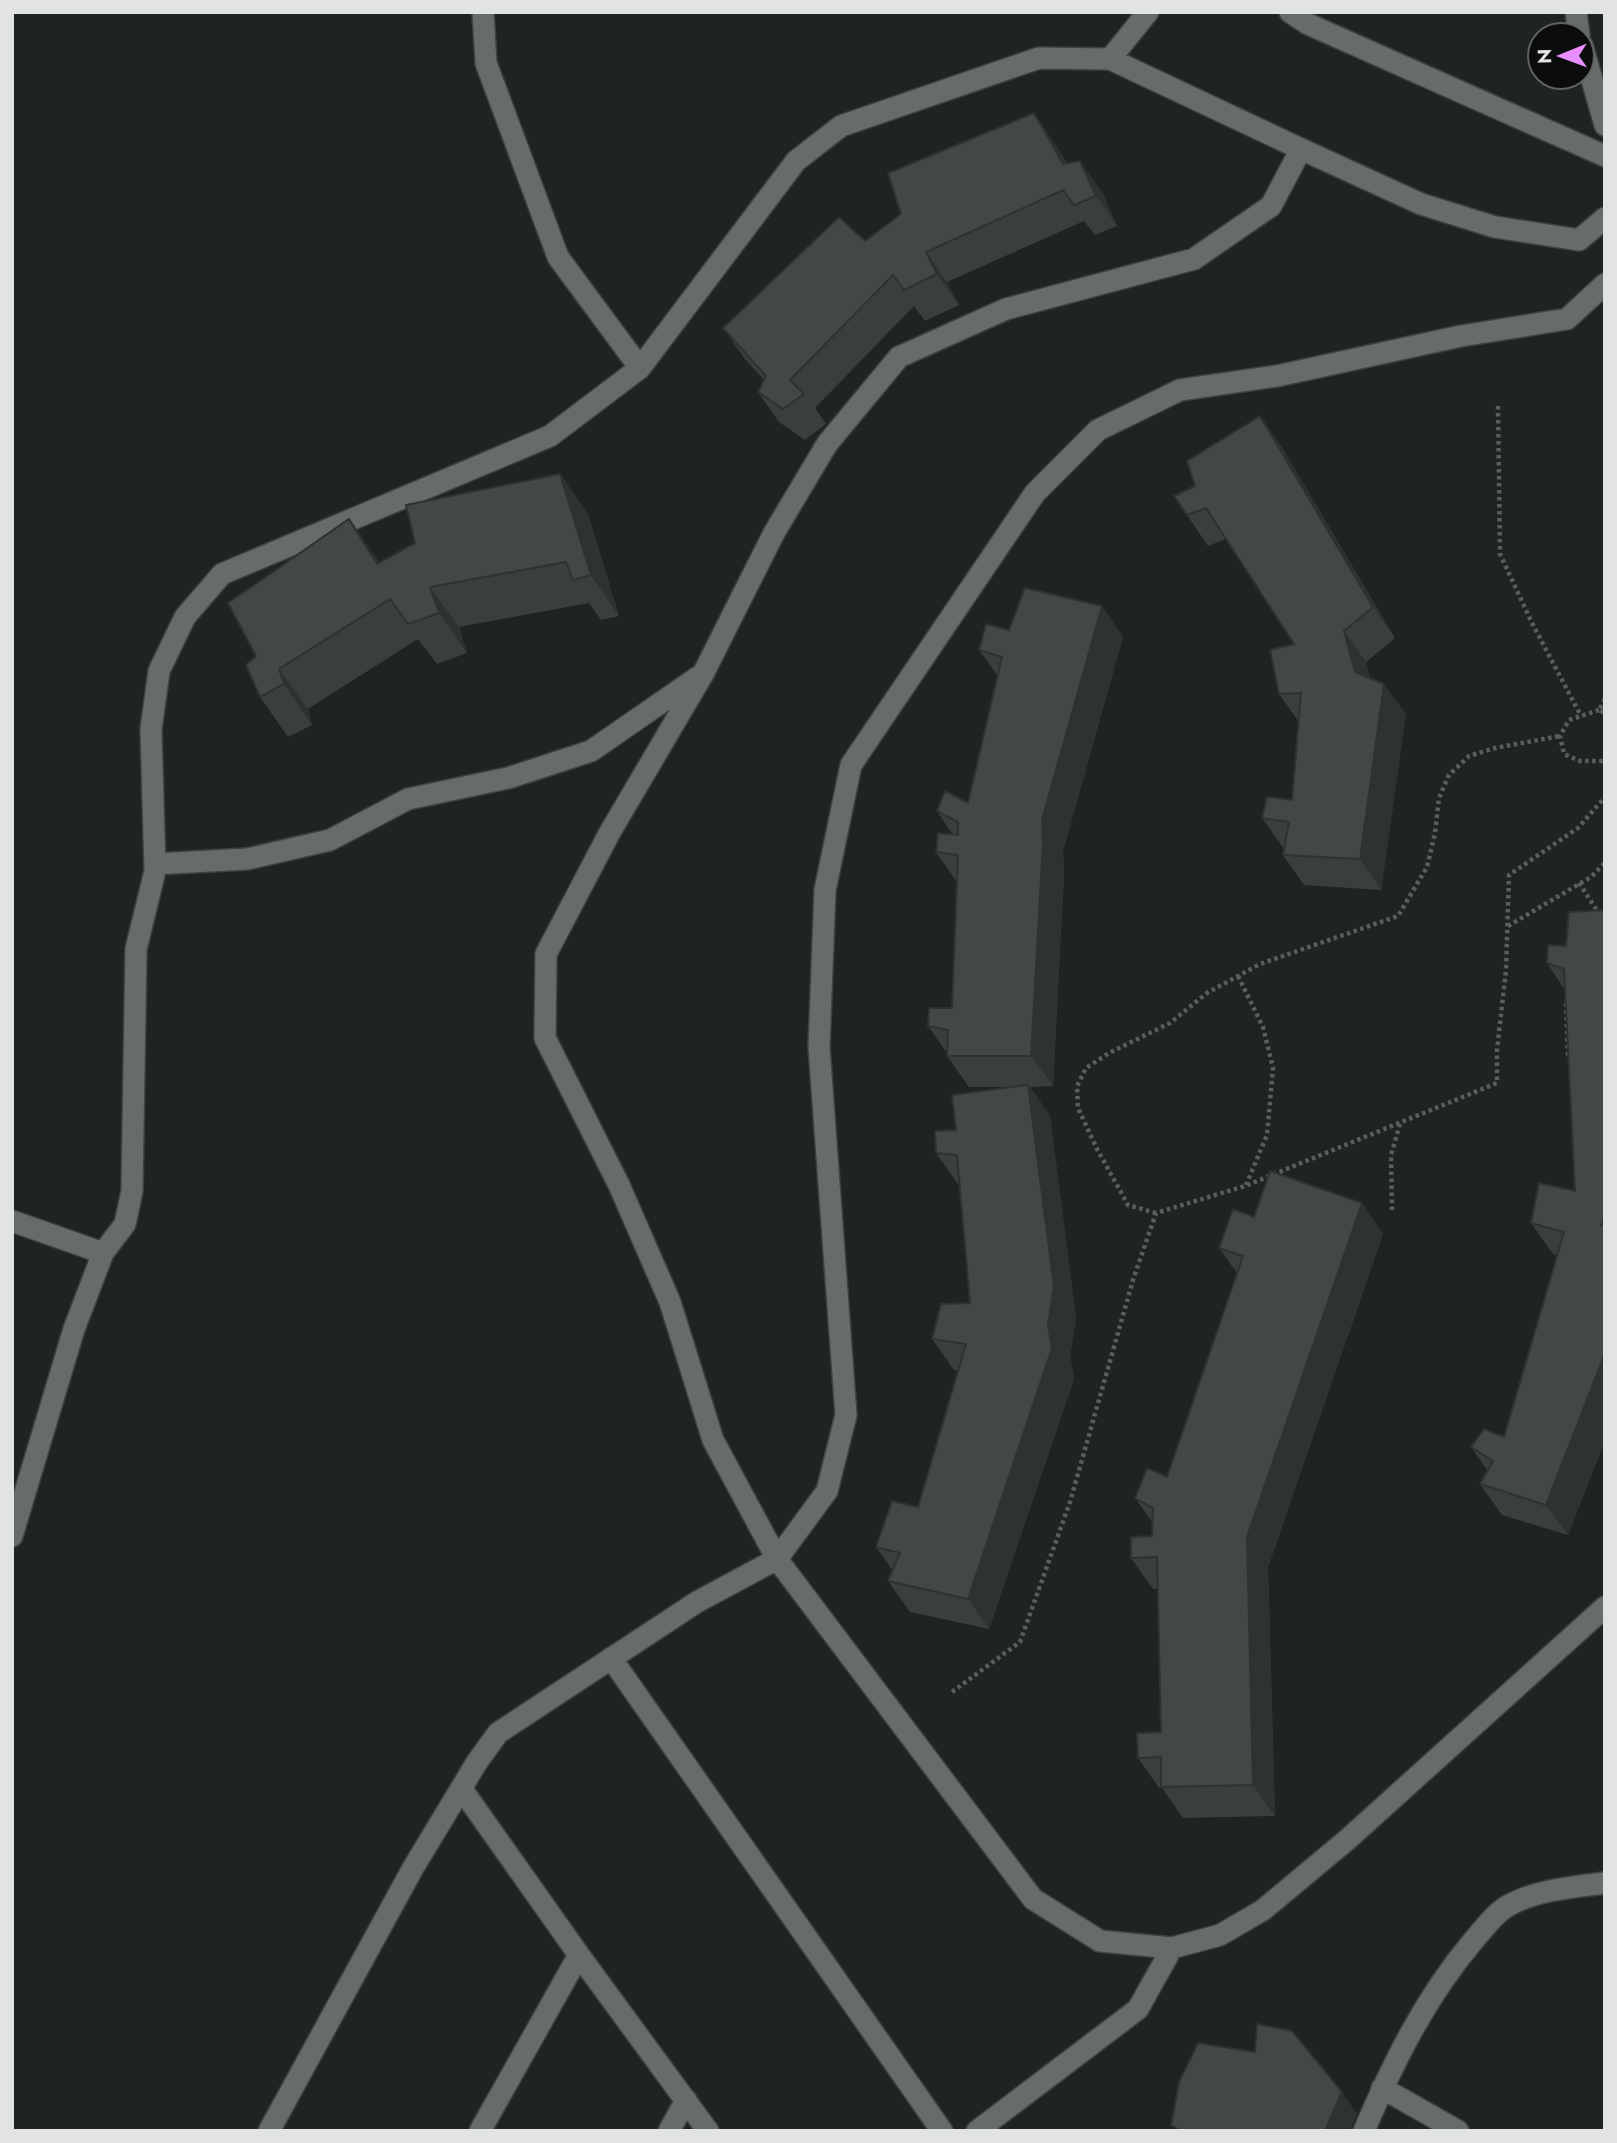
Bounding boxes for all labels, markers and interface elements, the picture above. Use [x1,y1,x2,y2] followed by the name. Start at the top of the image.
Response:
[1526,21,1596,91] north arrow
[1531,49,1558,64] text: N

